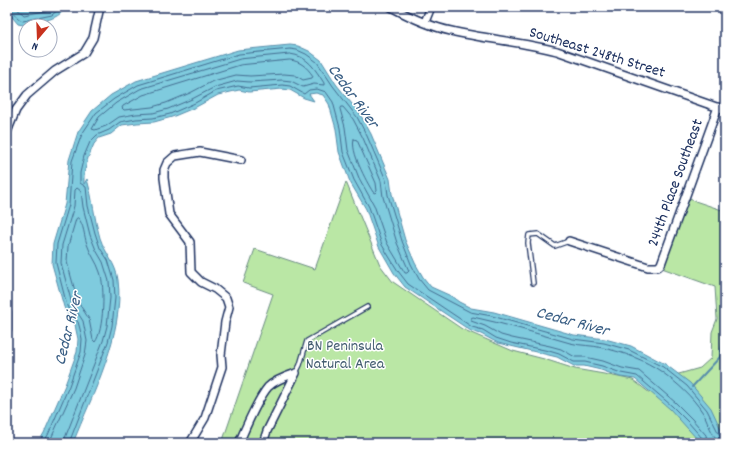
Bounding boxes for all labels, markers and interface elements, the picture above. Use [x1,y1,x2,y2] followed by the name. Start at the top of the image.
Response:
[18,18,58,58] north arrow
[526,21,668,85] street label: Southeast 248th Street
[30,37,41,54] text: N
[320,60,385,135] water label: Cedar River
[642,116,710,250] street label: 244th Place Southeast
[49,288,91,368] water label: Cedar River
[533,302,613,345] water label: Cedar River
[306,335,385,376] park label: BN Peninsula Natural Area

